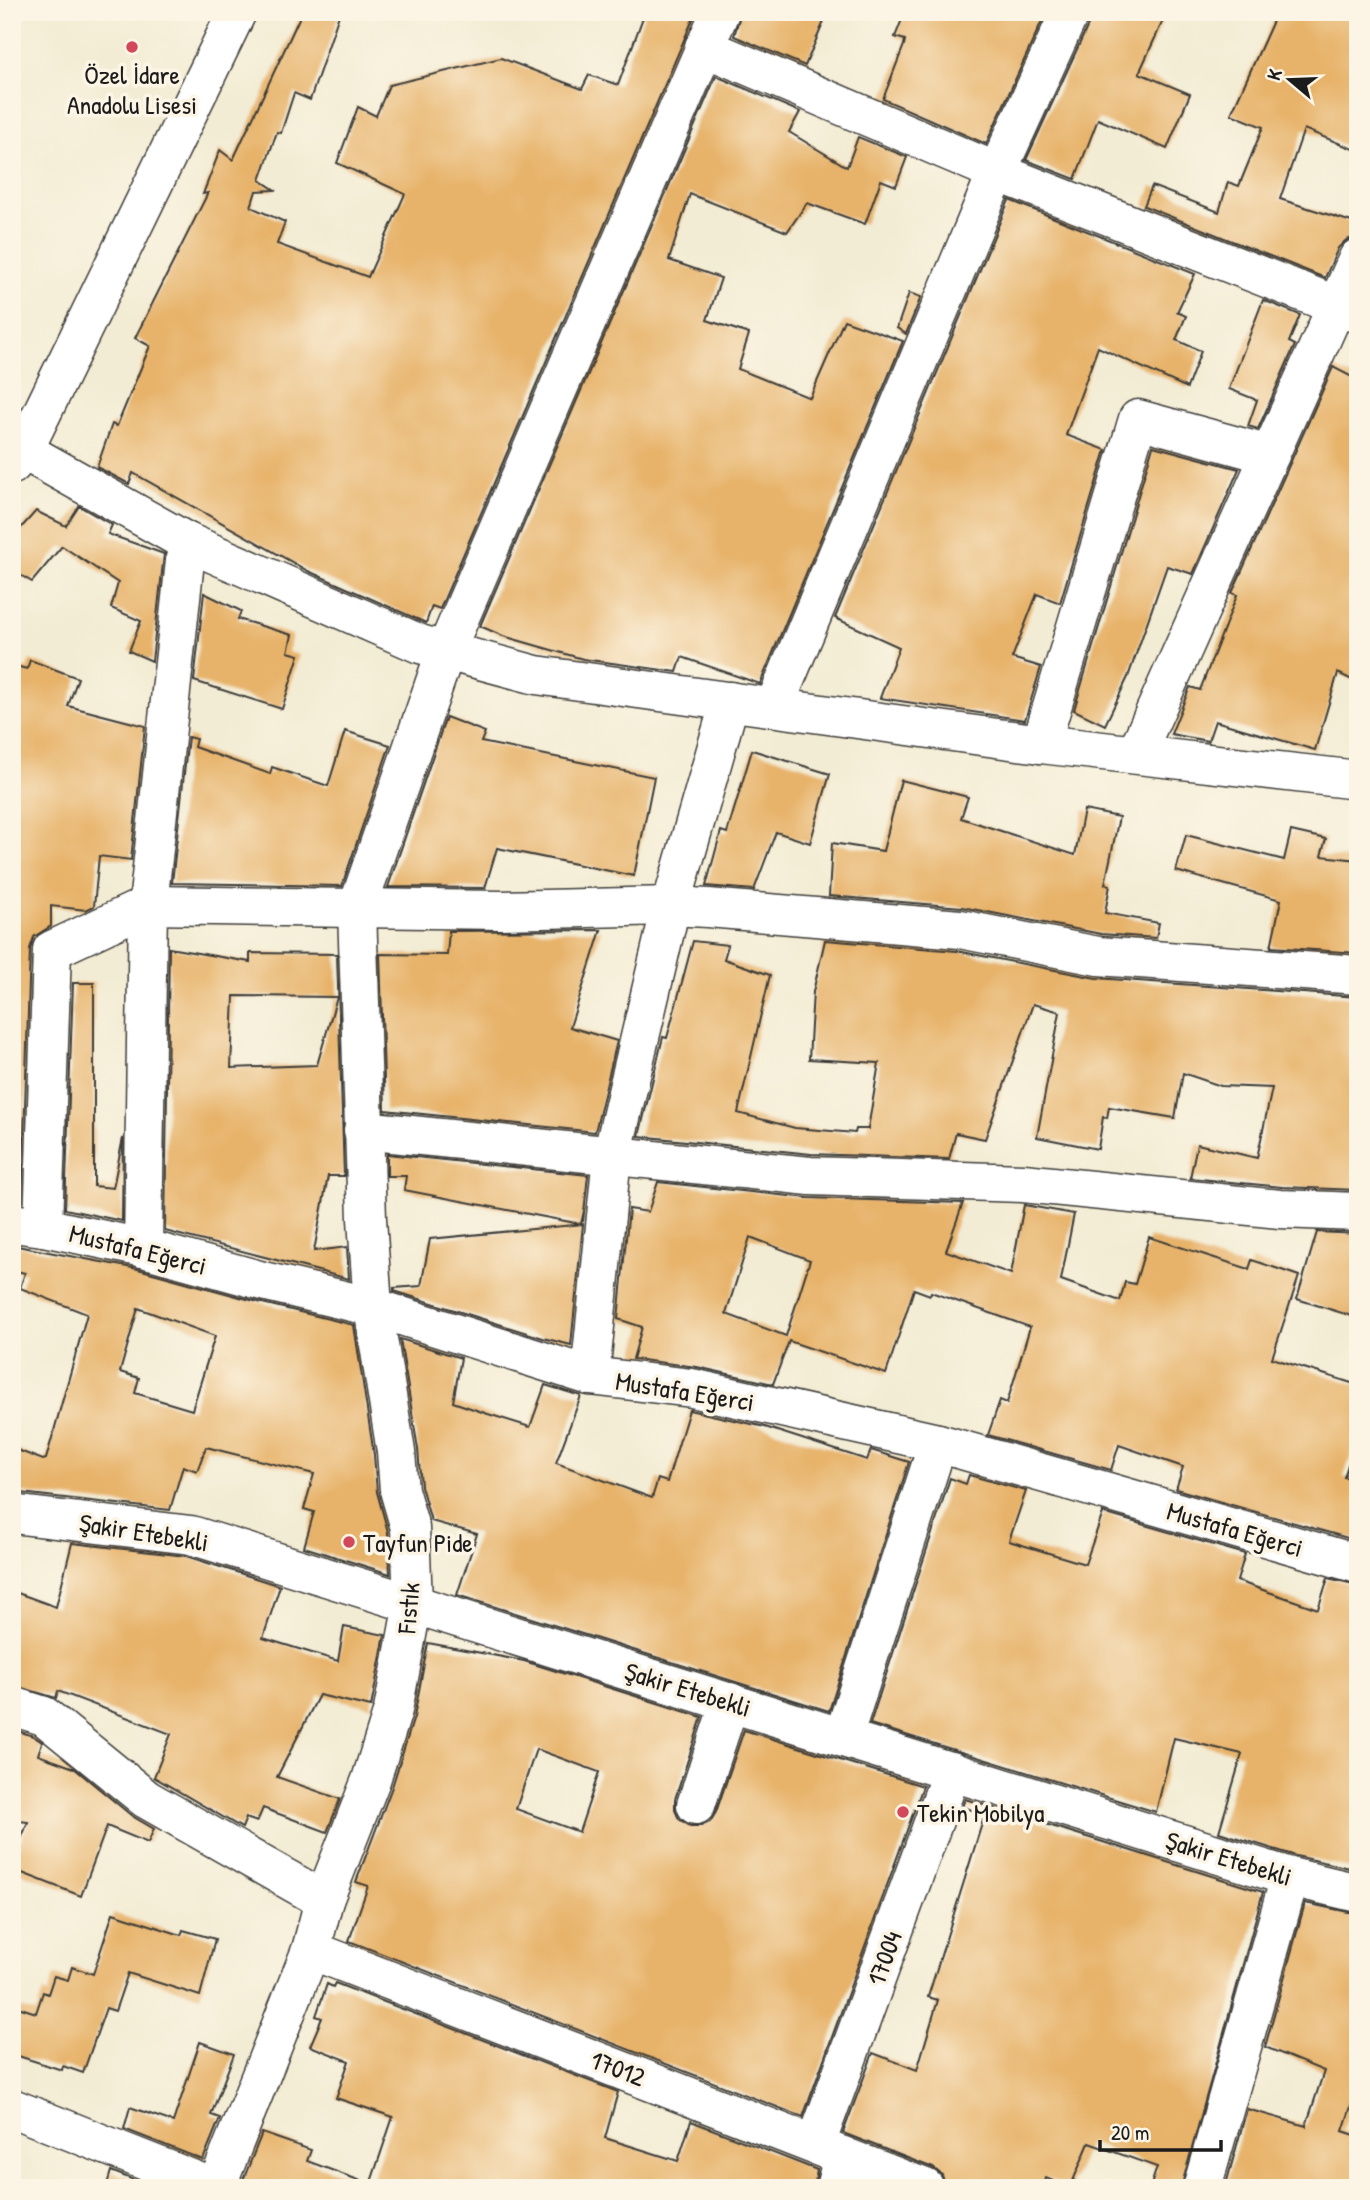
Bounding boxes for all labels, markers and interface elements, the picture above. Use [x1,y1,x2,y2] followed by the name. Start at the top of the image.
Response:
[124,39,140,55] marker: Özel İdare Anadolu Lisesi
[1254,46,1324,116] north arrow
[67,57,197,122] place label: Özel İdare Anadolu Lisesi
[1260,65,1288,83] text: K
[66,1215,210,1283] street label: Mustafa Eğerci
[613,1363,757,1419] street label: Mustafa Eğerci
[1163,1493,1307,1565] street label: Mustafa Eğerci
[77,1505,211,1559] street label: Şakir Etebekli
[363,1525,473,1560] place label: Tayfun Pide
[341,1534,357,1550] marker: Tayfun Pide
[388,1581,428,1636] street label: Fıstık
[621,1653,755,1725] street label: Şakir Etebekli
[917,1795,1044,1830] place label: Tekin Mobilya
[895,1804,911,1820] marker: Tekin Mobilya
[1162,1822,1296,1894] street label: Şakir Etebekli
[858,1926,910,1990] street label: 17004
[586,2042,650,2094] street label: 17012
[1100,2109,1221,2153] scale bar
[1111,2118,1149,2147] text: 20 m

